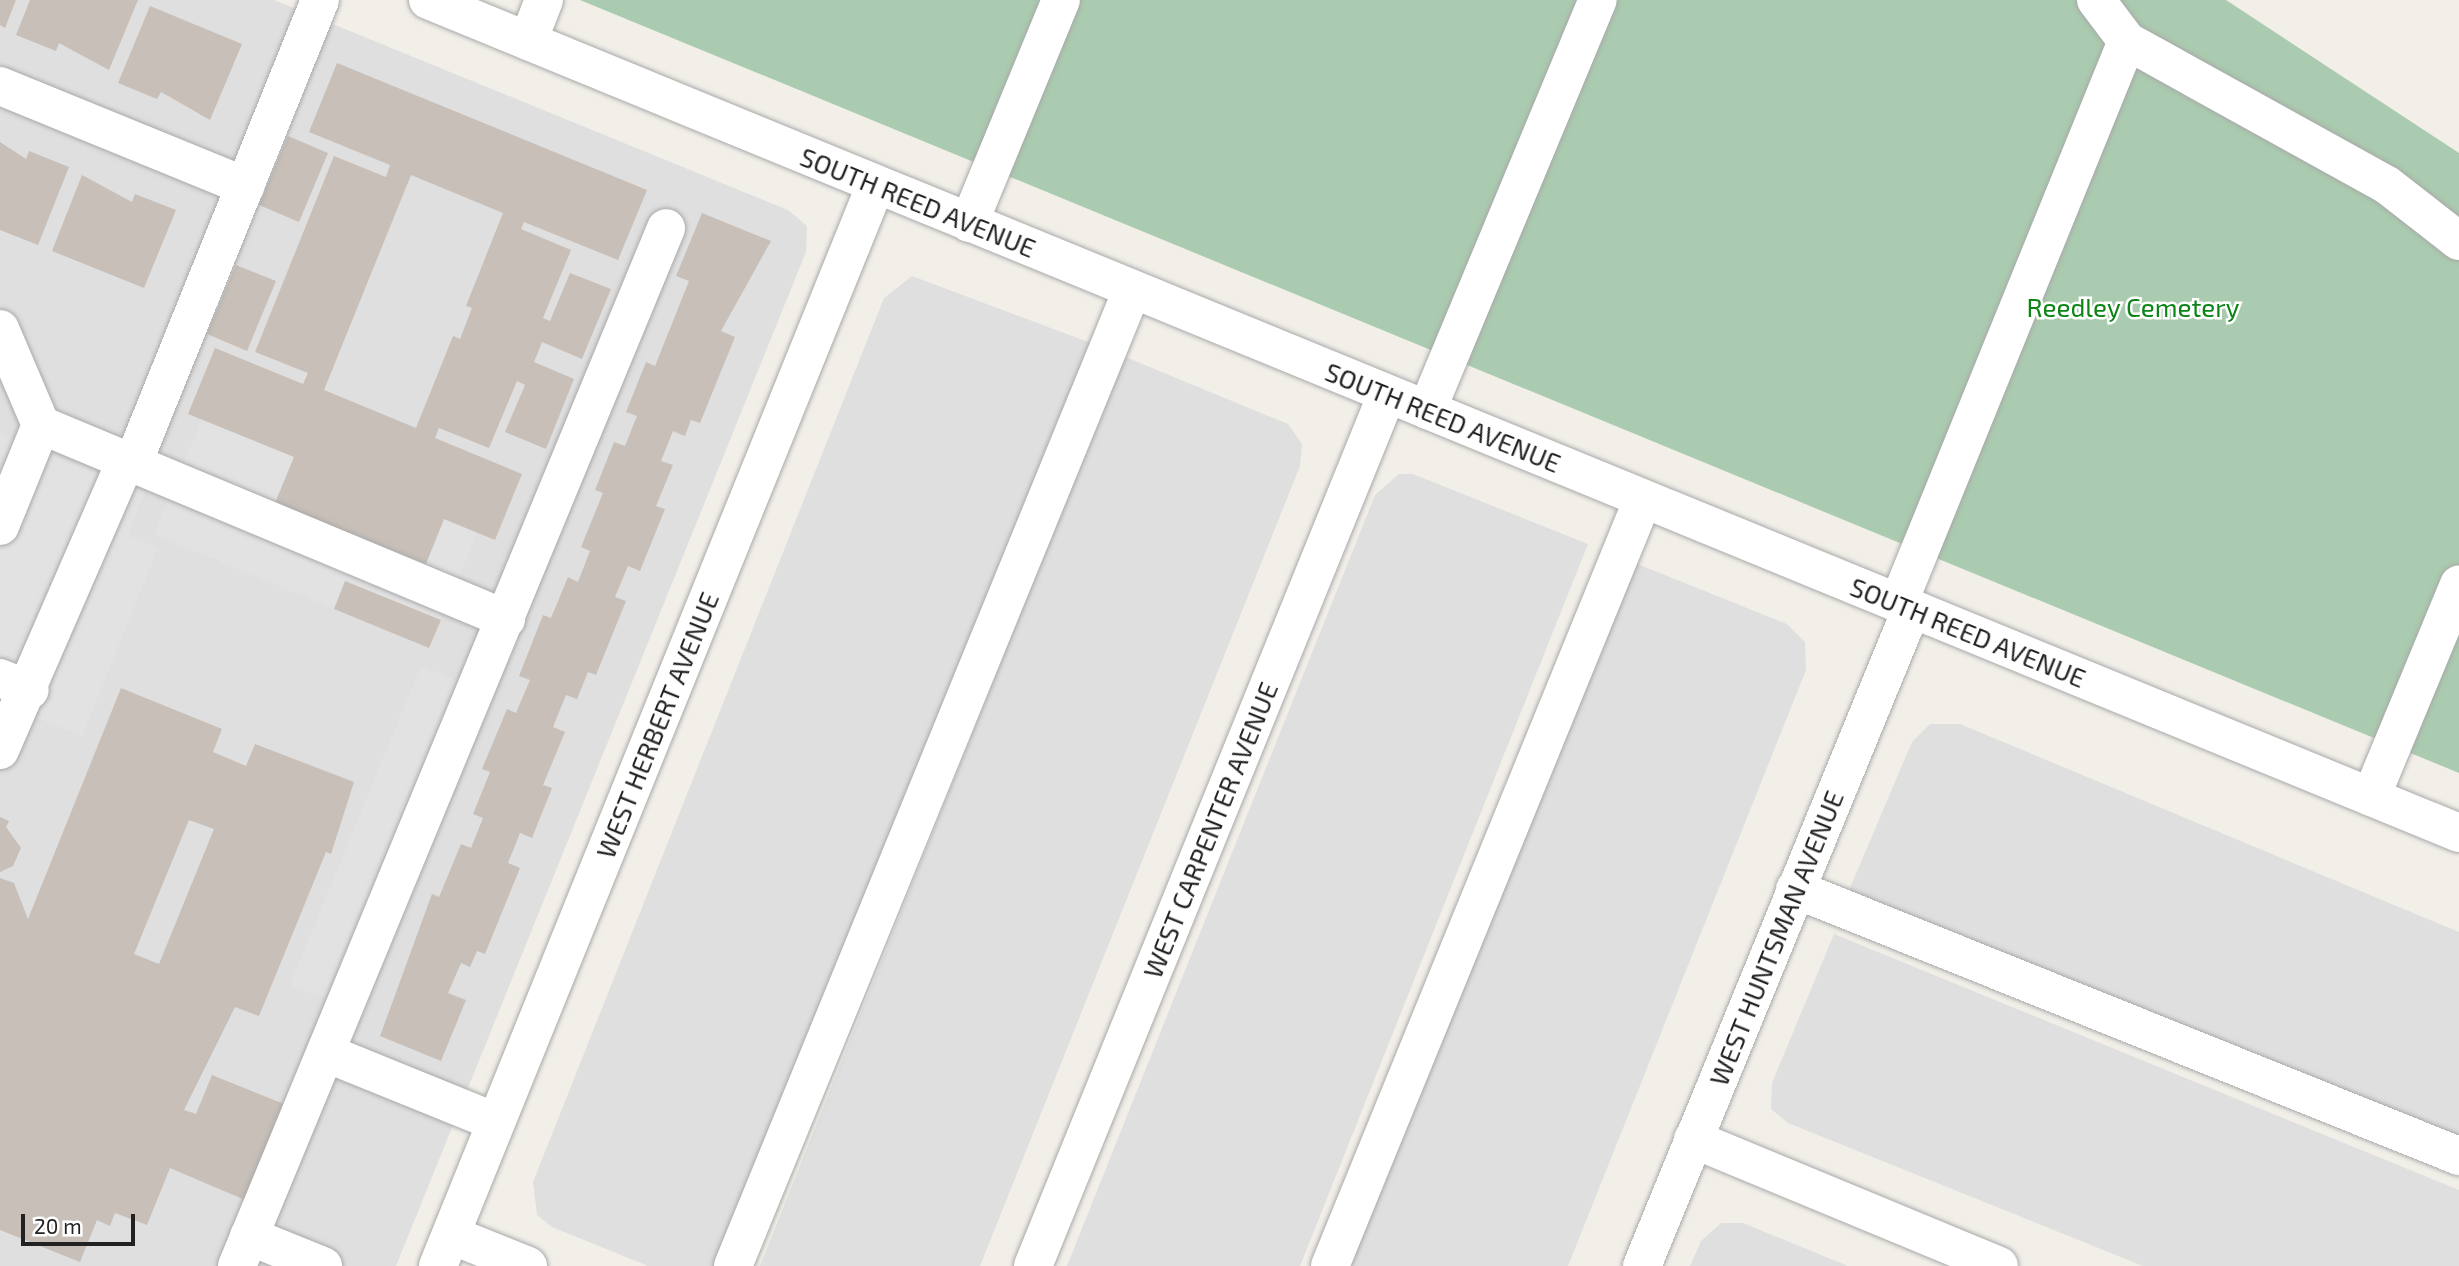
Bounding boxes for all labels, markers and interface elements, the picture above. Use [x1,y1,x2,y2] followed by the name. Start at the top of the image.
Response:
[795,140,1041,264] street label: SOUTH REED AVENUE
[2026,291,2240,323] park label: Reedley Cemetery
[1320,355,1566,479] street label: SOUTH REED AVENUE
[1845,570,2091,694] street label: SOUTH REED AVENUE
[589,587,725,863] street label: WEST HERBERT AVENUE
[1136,677,1284,983] street label: WEST CARPENTER AVENUE
[1702,785,1850,1091] street label: WEST HUNTSMAN AVENUE
[24,1200,138,1244] scale bar
[34,1213,82,1238] text: 20 m

